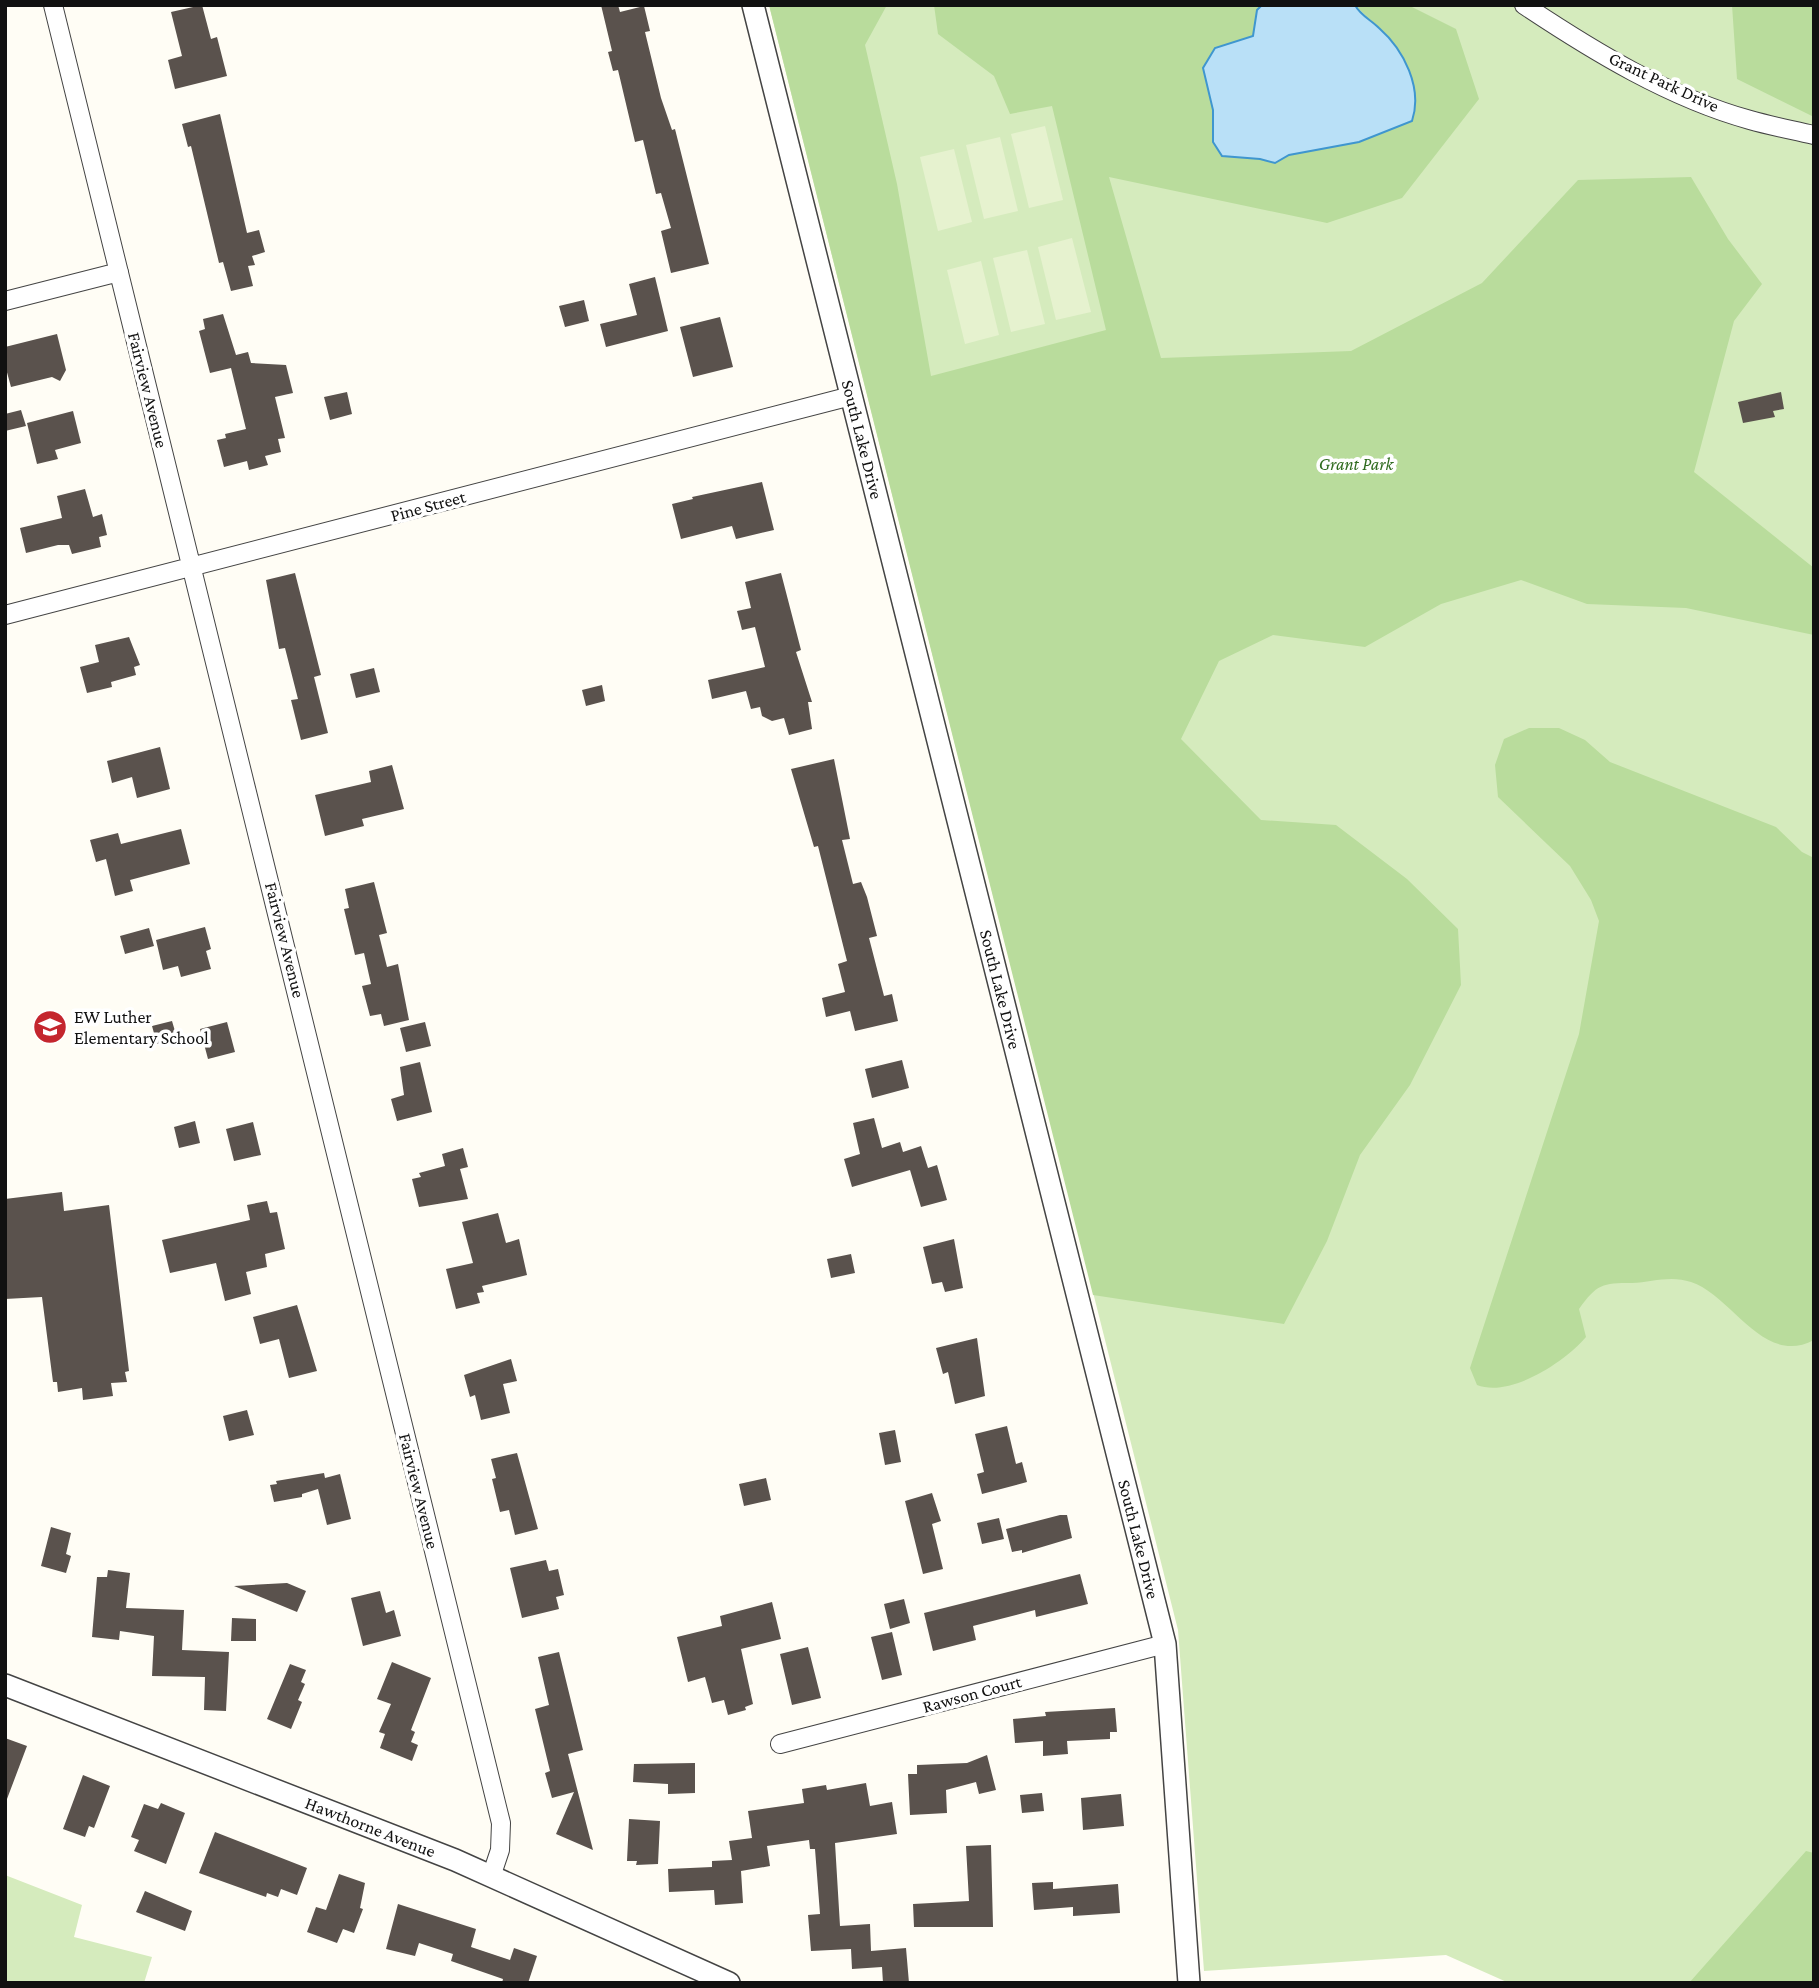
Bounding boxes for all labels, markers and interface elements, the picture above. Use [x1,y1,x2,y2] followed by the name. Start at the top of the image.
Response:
[1606,48,1722,116] street label: Grant Park Drive
[124,330,172,450] street label: Fairview Avenue
[838,378,887,501] street label: South Lake Drive
[1319,454,1394,474] park label: Grant Park
[388,486,469,526] street label: Pine Street
[261,880,309,1000] street label: Fairview Avenue
[976,928,1025,1051] street label: South Lake Drive
[74,1007,209,1048] place label: EW Luther Elementary School
[31,1008,69,1046] school or university icon: EW Luther Elementary School
[395,1431,443,1551] street label: Fairview Avenue
[1114,1478,1163,1601] street label: South Lake Drive
[920,1671,1025,1717] street label: Rawson Court
[302,1793,439,1862] street label: Hawthorne Avenue

